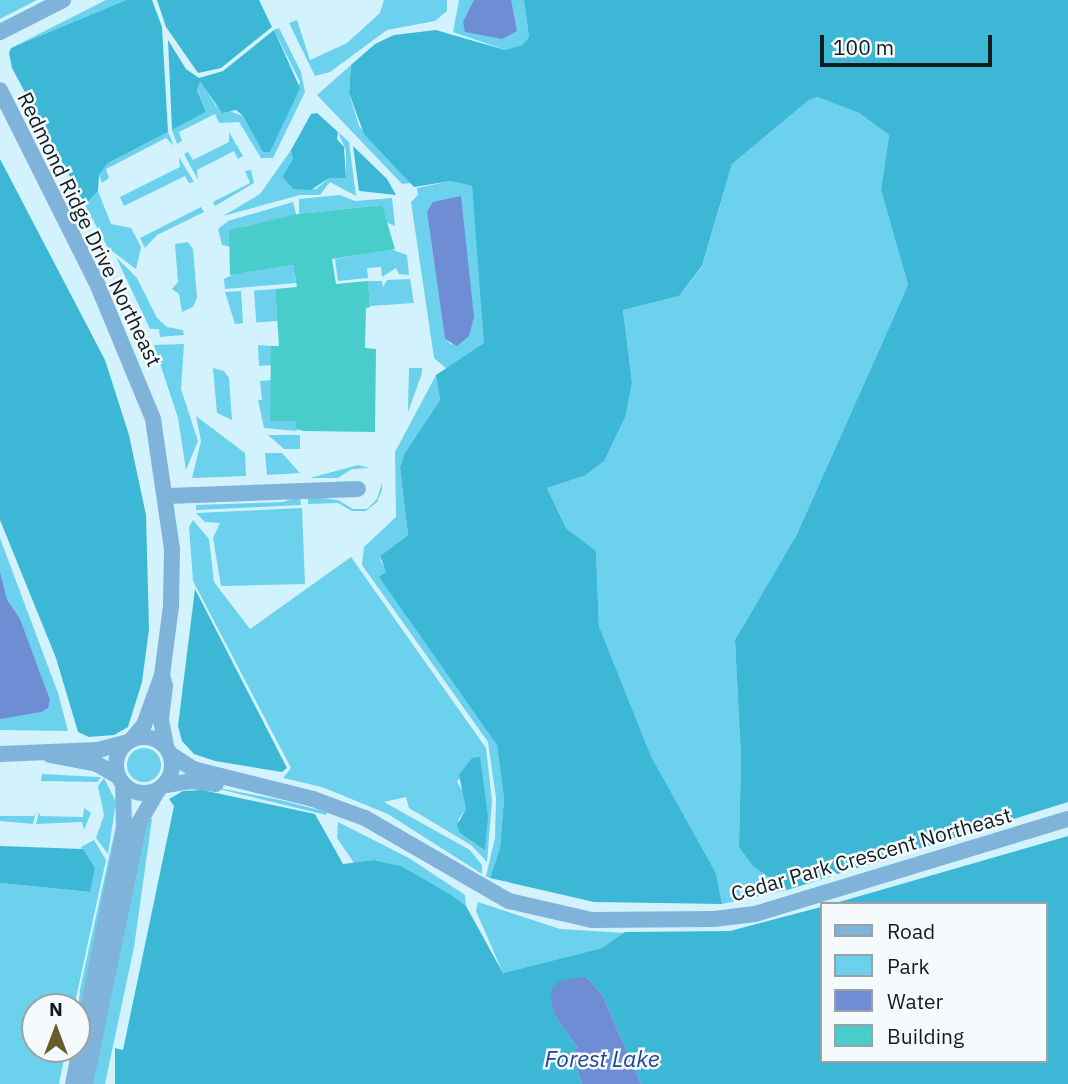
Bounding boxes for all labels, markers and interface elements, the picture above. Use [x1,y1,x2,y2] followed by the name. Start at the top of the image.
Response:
[823,21,995,65] scale bar
[833,33,894,61] text: 100 m
[13,88,167,370] street label: Redmond Ridge Drive Northeast
[728,802,1014,906] street label: Cedar Park Crescent Northeast
[820,902,1047,1063] legend
[887,917,935,945] text: Road
[887,952,930,980] text: Park
[887,987,943,1015] text: Water
[21,993,91,1063] north arrow
[49,997,63,1021] text: N
[887,1022,964,1050] text: Building
[544,1044,660,1072] water label: Forest Lake

